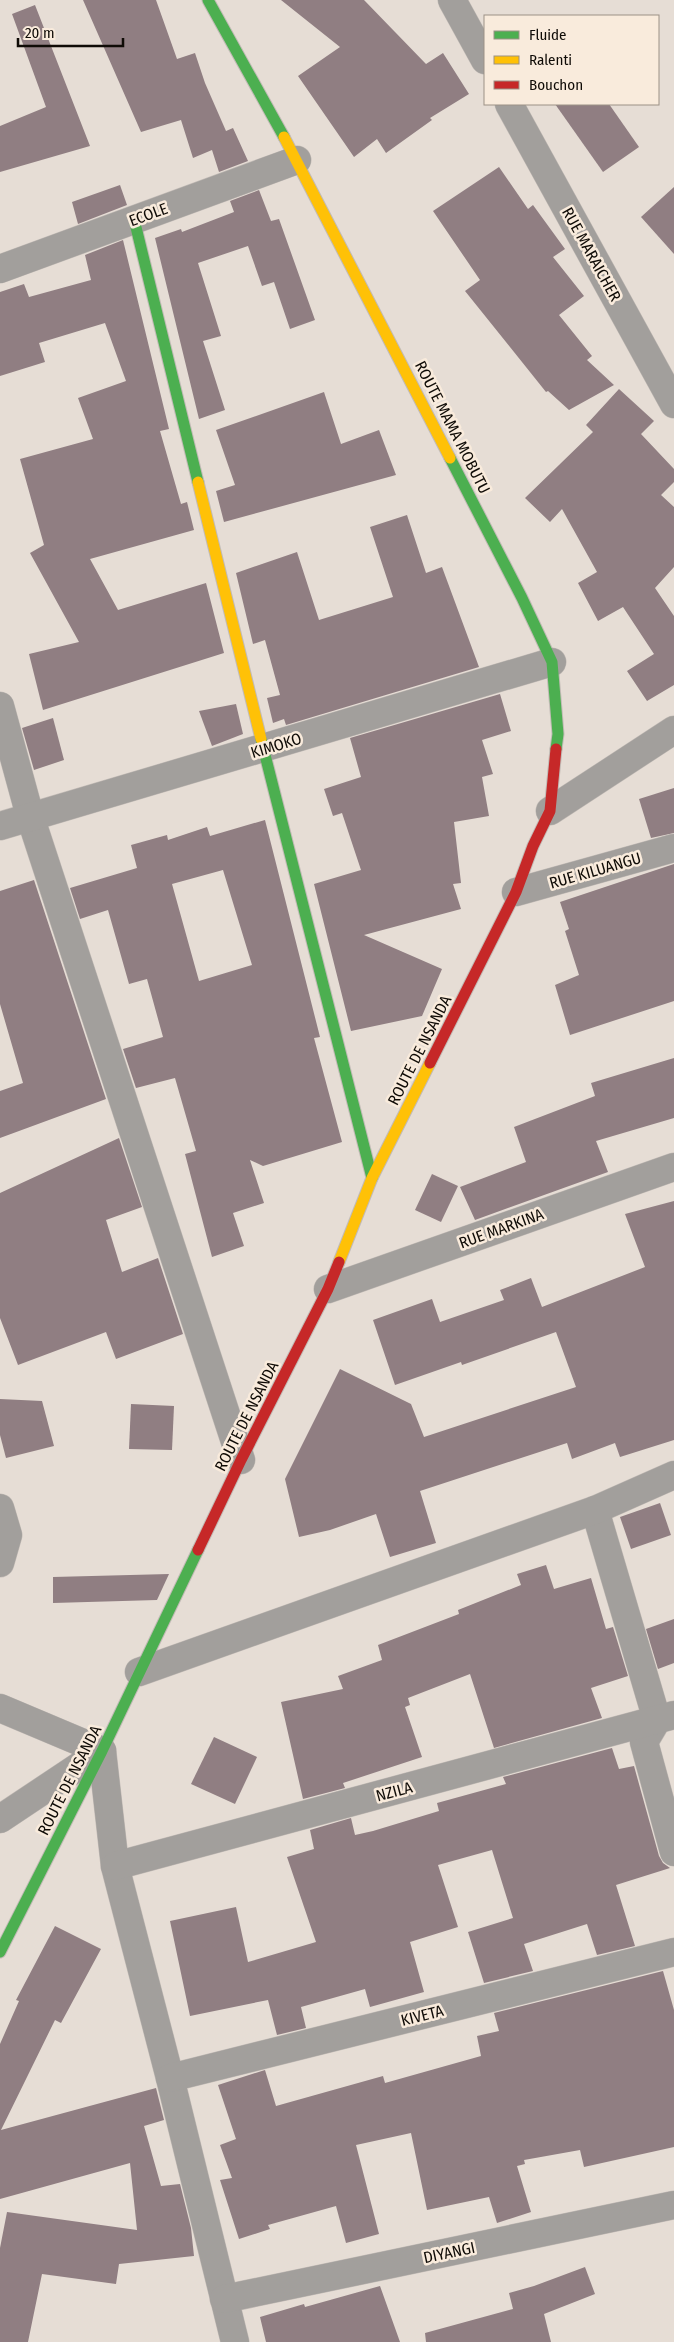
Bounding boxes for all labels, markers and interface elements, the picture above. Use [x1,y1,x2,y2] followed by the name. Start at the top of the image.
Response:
[18,15,122,47] scale bar
[484,15,659,105] legend
[25,24,55,42] text: 20 m
[529,26,566,44] text: Fluide
[529,51,572,69] text: Ralenti
[529,76,583,94] text: Bouchon
[126,199,170,230] street label: ECOLE
[558,204,625,305] street label: RUE MARAICHER
[411,358,494,497] street label: ROUTE MAMA MOBUTU
[248,729,304,762] street label: KIMOKO
[547,848,643,893] street label: RUE KILUANGU
[384,992,456,1108] street label: ROUTE DE NSANDA
[456,1204,547,1253] street label: RUE MARKINA
[211,1358,283,1474] street label: ROUTE DE NSANDA
[34,1722,106,1838] street label: ROUTE DE NSANDA
[374,1777,415,1805] street label: NZILA
[399,2001,446,2030] street label: KIVETA
[422,2238,477,2267] street label: DIYANGI

